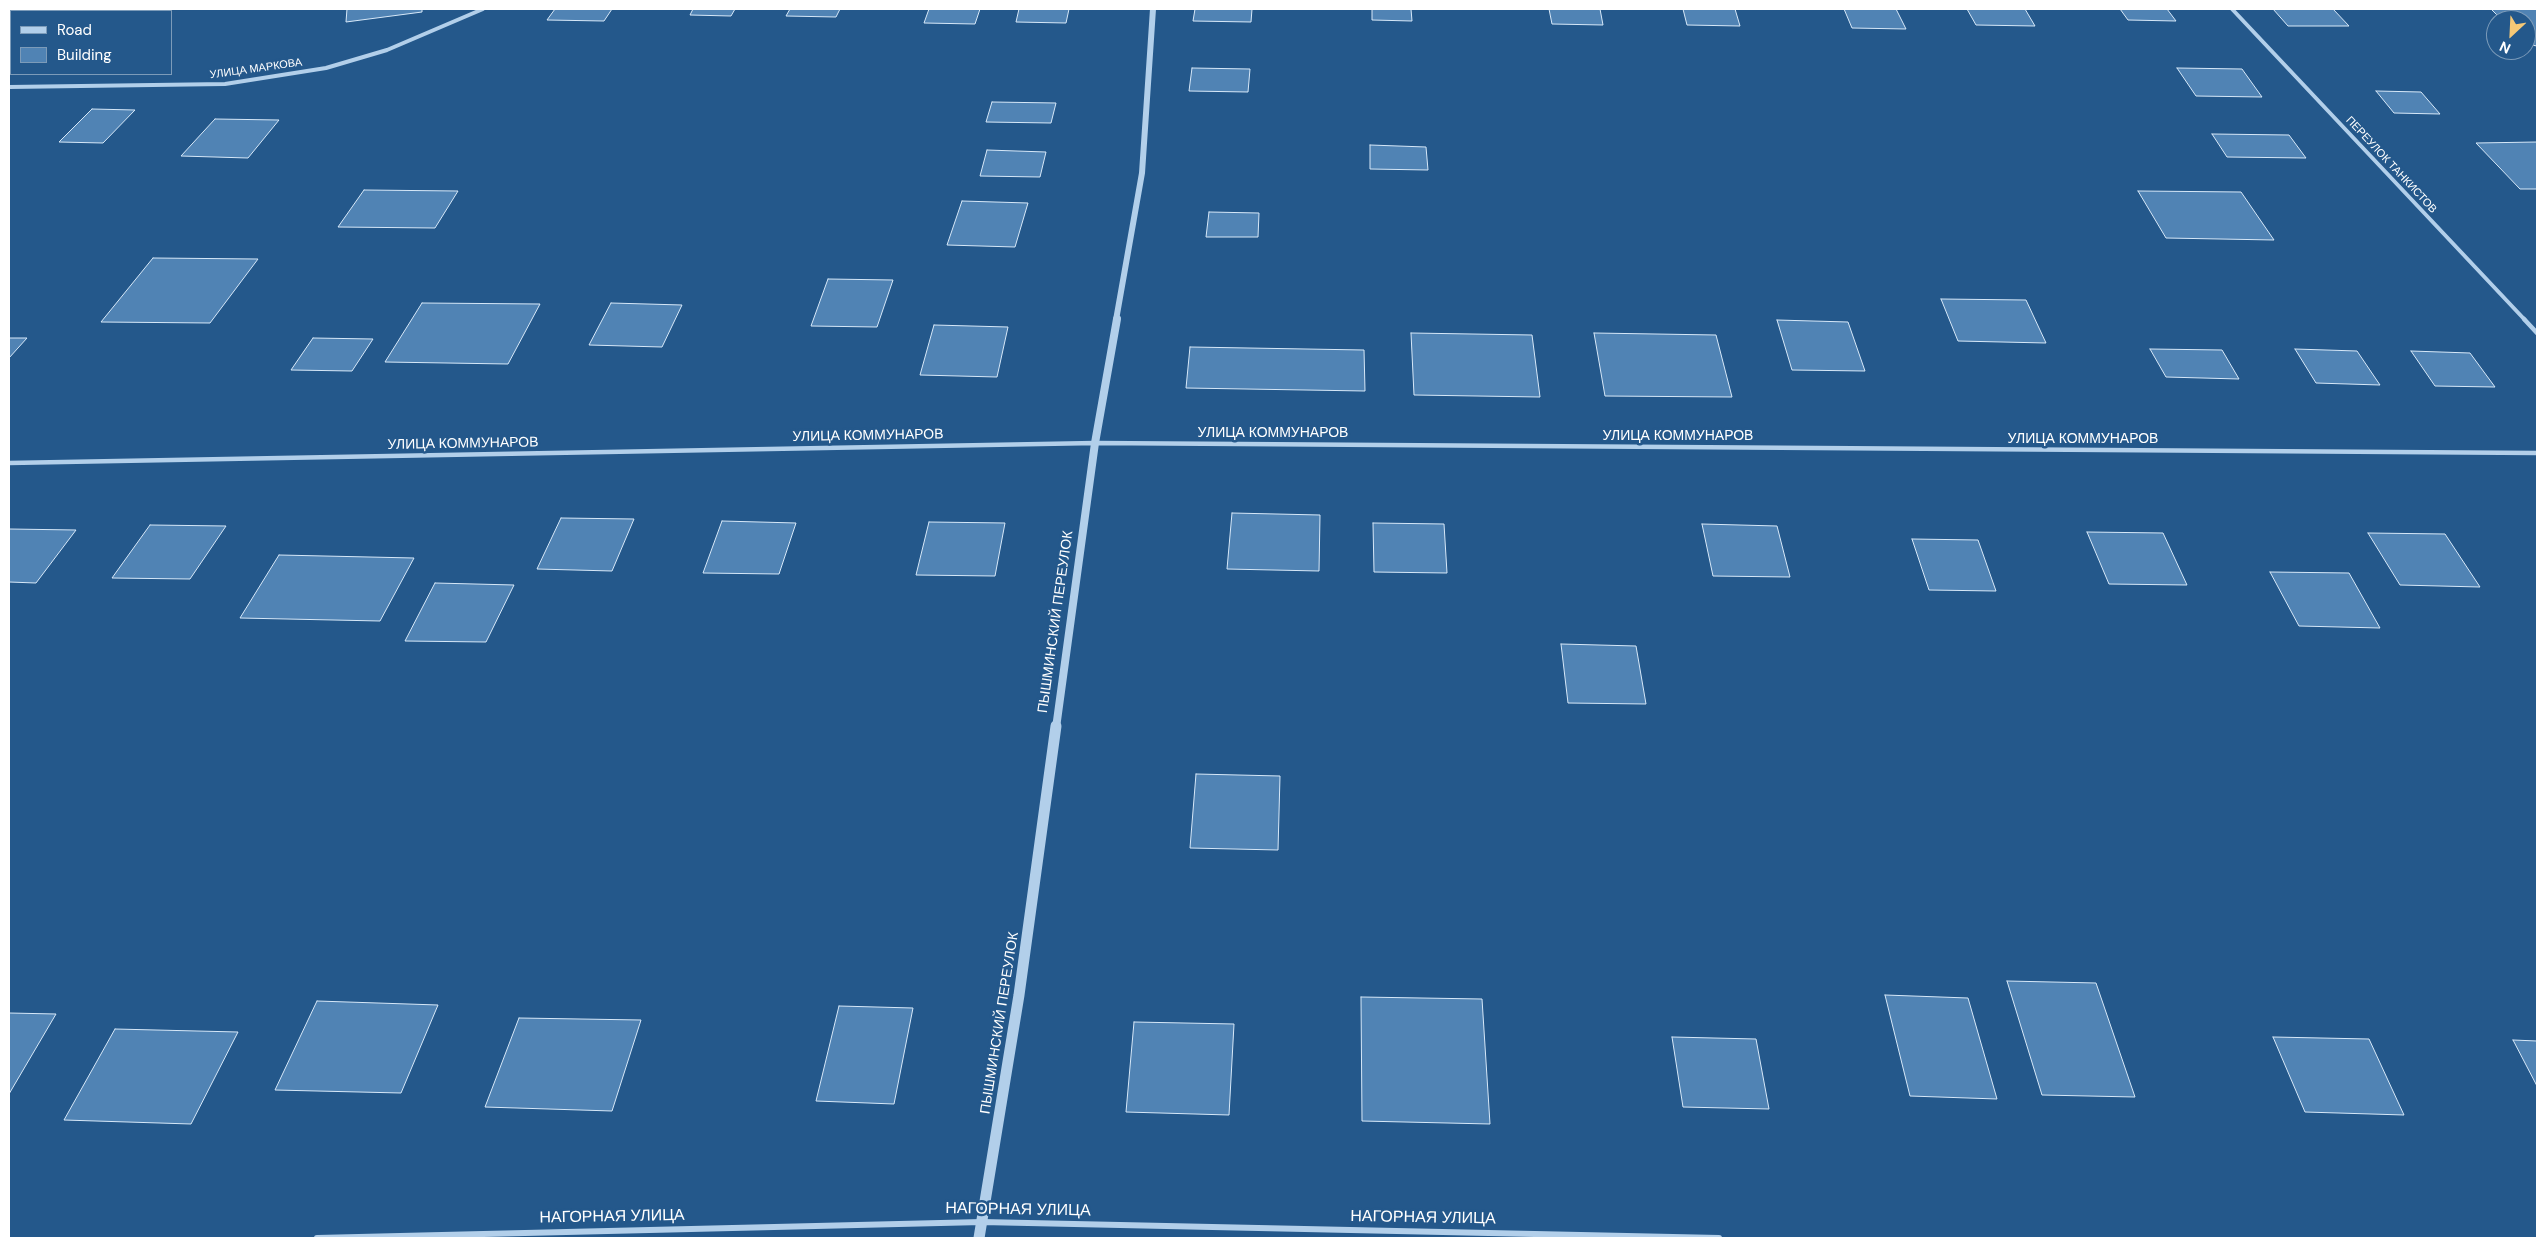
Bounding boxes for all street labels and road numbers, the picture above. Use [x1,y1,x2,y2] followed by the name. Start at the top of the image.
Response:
[209,56,303,82] street label: УЛИЦА МАРКОВА
[2343,114,2439,216] street label: ПЕРЕУЛОК ТАНКИСТОВ
[1198,425,1348,441] street label: УЛИЦА КОММУНАРОВ
[792,426,944,446] street label: УЛИЦА КОММУНАРОВ
[1603,428,1753,444] street label: УЛИЦА КОММУНАРОВ
[2008,431,2158,447] street label: УЛИЦА КОММУНАРОВ
[387,434,539,454] street label: УЛИЦА КОММУНАРОВ
[1035,530,1077,714] street label: ПЫШМИНСКИЙ ПЕРЕУЛОК
[977,931,1023,1115] street label: ПЫШМИНСКИЙ ПЕРЕУЛОК
[945,1199,1091,1221] street label: НАГОРНАЯ УЛИЦА
[539,1206,685,1228] street label: НАГОРНАЯ УЛИЦА
[1350,1207,1496,1229] street label: НАГОРНАЯ УЛИЦА

